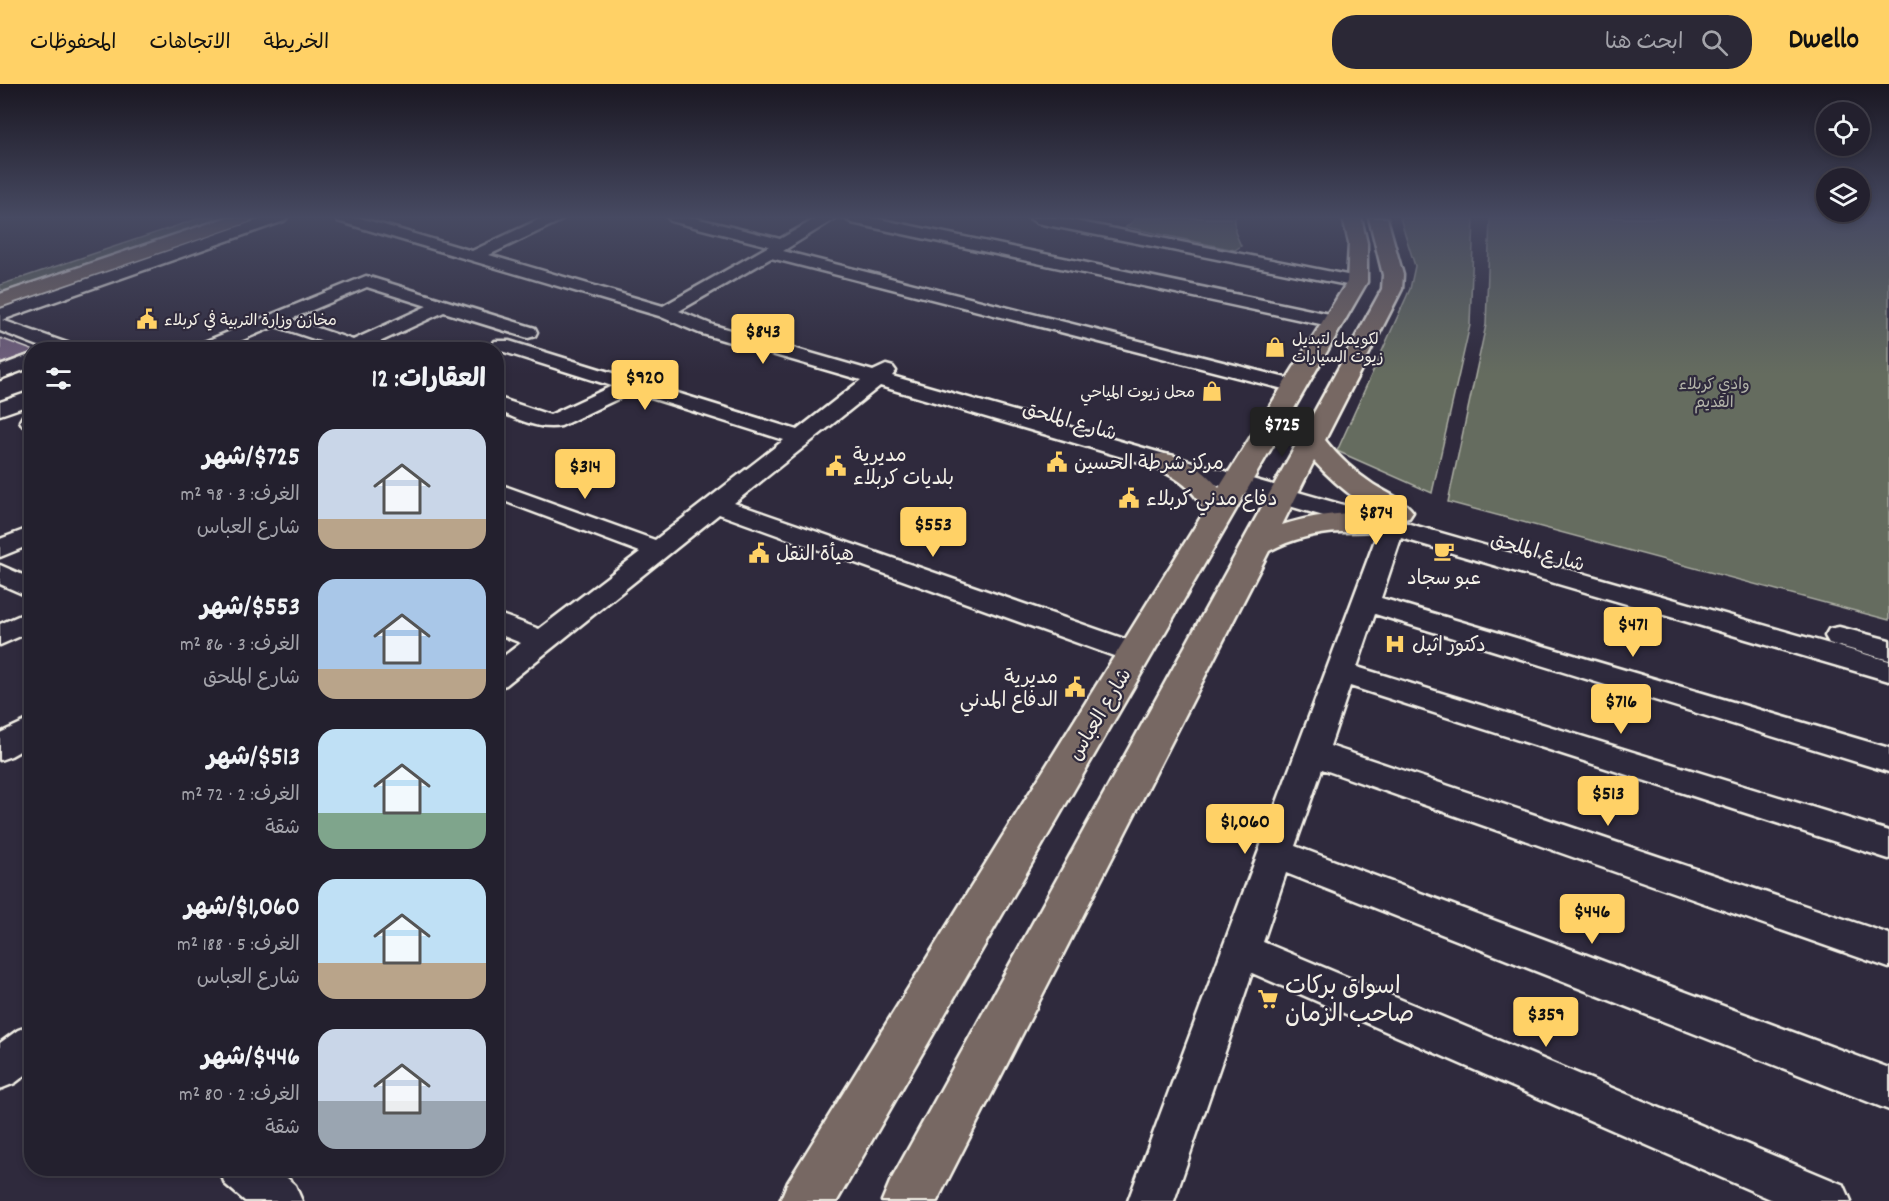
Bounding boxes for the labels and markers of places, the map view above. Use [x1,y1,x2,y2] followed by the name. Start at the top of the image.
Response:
[135,307,159,331] public building icon: مخازن وزارة التربية في كربلاء
[164,310,337,333] place label: مخازن وزارة التربية في كربلاء
[727,314,799,365] pin: $843
[1292,329,1384,370] place label: لكويمل لتبديل زيوت السيارات
[1263,335,1287,359] shop icon: لكويمل لتبديل زيوت السيارات
[609,360,681,411] pin: $920
[1200,379,1224,403] shop icon: محل زيوت المياحي
[1080,382,1195,406] place label: محل زيوت المياحي
[1246,407,1318,458] pin: $725
[853,443,954,494] place label: مديرية بلديات كربلاء
[549,449,621,500] pin: $314
[1045,450,1069,474] public building icon: مركز شرطة الحسين
[1074,451,1224,479] place label: مركز شرطة الحسين
[824,454,848,478] public building icon: مديرية بلديات كربلاء
[1117,486,1141,510] public building icon: دفاع مدني كربلاء
[1146,487,1277,516] place label: دفاع مدني كربلاء
[1340,495,1412,546] pin: $874
[897,507,969,558] pin: $553
[1432,539,1456,563] cafe icon: عبو سجاد
[747,541,771,565] public building icon: هيأة النقل
[776,542,854,570] place label: هيأة النقل
[1407,566,1481,594] place label: عبو سجاد
[1597,607,1669,658] pin: $471
[1383,632,1407,656] hospital icon: دكتور اثيل
[1412,633,1486,661] place label: دكتور اثيل
[960,665,1058,717] place label: مديرية الدفاع المدني
[1063,675,1087,699] public building icon: مديرية الدفاع المدني
[1585,684,1657,735] pin: $716
[1572,776,1644,827] pin: $513
[1196,804,1294,855] pin: $1,060
[1556,894,1628,945] pin: $446
[1285,971,1414,1033] place label: اسواق بركات صاحب الزمان
[1256,987,1280,1011] supermarket icon: اسواق بركات صاحب الزمان
[1510,997,1582,1048] pin: $359

